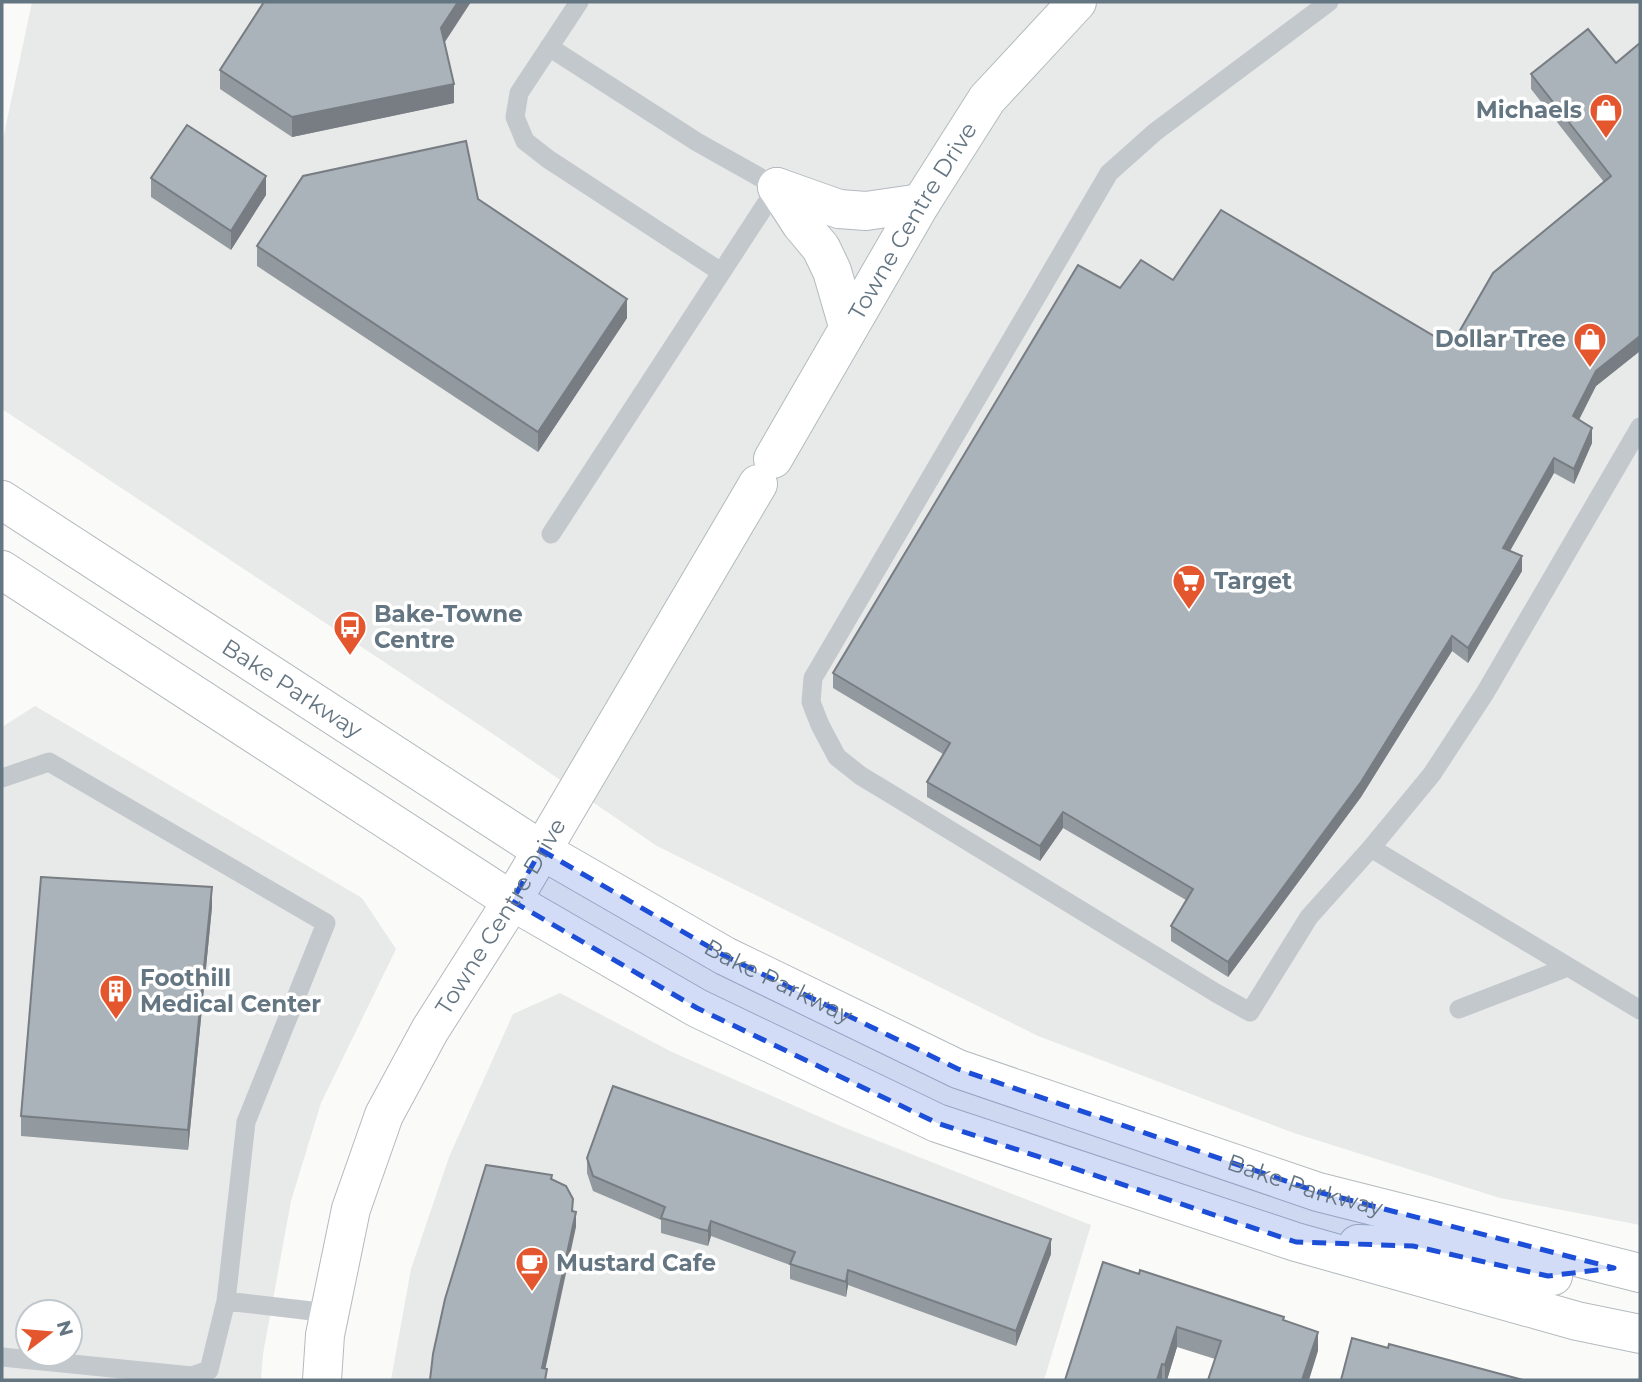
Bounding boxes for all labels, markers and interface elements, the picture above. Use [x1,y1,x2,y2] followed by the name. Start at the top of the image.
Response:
[1587,91,1625,140] shop icon: Michaels
[1476,96,1582,124] place label: Michaels
[843,117,983,325] street label: Towne Centre Drive
[1571,320,1609,369] shop icon: Dollar Tree
[1435,325,1566,353] place label: Dollar Tree
[1170,562,1208,611] supermarket icon: Target
[1214,567,1292,595] place label: Target
[374,600,523,654] place label: Bake-Towne Centre
[331,608,369,657] bus stop icon: Bake-Towne Centre
[217,633,368,744] street label: Bake Parkway
[430,813,572,1020] street label: Towne Centre Drive
[699,933,857,1030] street label: Bake Parkway
[140,964,321,1018] place label: Foothill Medical Center
[97,972,135,1021] building icon: Foothill Medical Center
[1223,1148,1386,1222] street label: Bake Parkway
[513,1244,551,1293] cafe icon: Mustard Cafe
[556,1249,716,1277] place label: Mustard Cafe
[14,1298,84,1368] north arrow
[52,1318,78,1339] text: N

